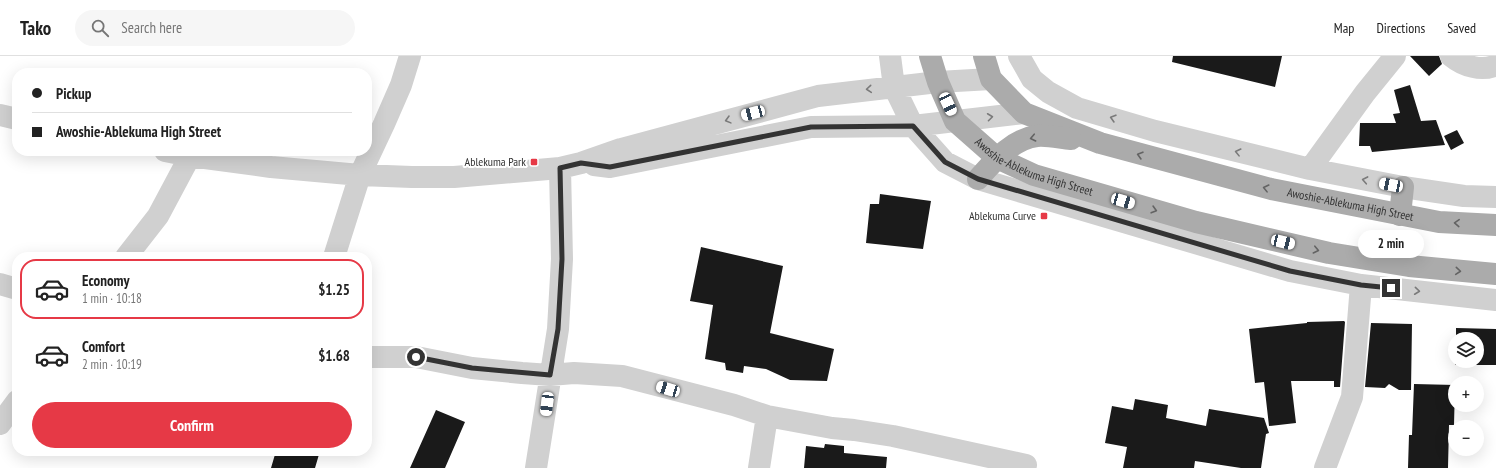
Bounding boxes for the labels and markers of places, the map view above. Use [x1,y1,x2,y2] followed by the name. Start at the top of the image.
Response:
[465,154,526,169] place label: Ablekuma Park
[529,157,539,167] marker: Ablekuma Park
[969,208,1036,223] place label: Ablekuma Curve
[1039,211,1049,221] marker: Ablekuma Curve

